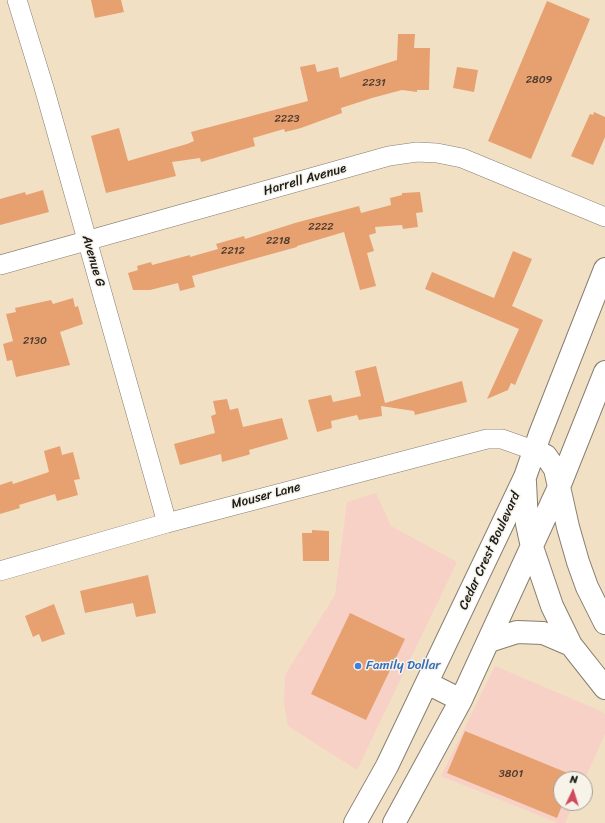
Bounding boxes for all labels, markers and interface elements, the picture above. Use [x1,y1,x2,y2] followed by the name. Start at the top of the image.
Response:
[526,73,552,87] house number: 2809
[362,76,386,90] house number: 2231
[274,112,300,126] house number: 2223
[262,161,348,199] street label: Harrell Avenue
[308,220,334,234] house number: 2222
[78,233,108,289] street label: Avenue G
[266,234,290,248] house number: 2218
[221,244,245,258] house number: 2212
[23,334,47,348] house number: 2130
[230,479,302,513] street label: Mouser Lane
[456,490,524,612] street label: Cedar Crest Boulevard
[366,658,441,674] place label: Family Dollar
[353,661,363,671] marker: Family Dollar
[499,767,523,781] house number: 3801
[569,770,578,789] text: N
[553,771,593,811] north arrow

